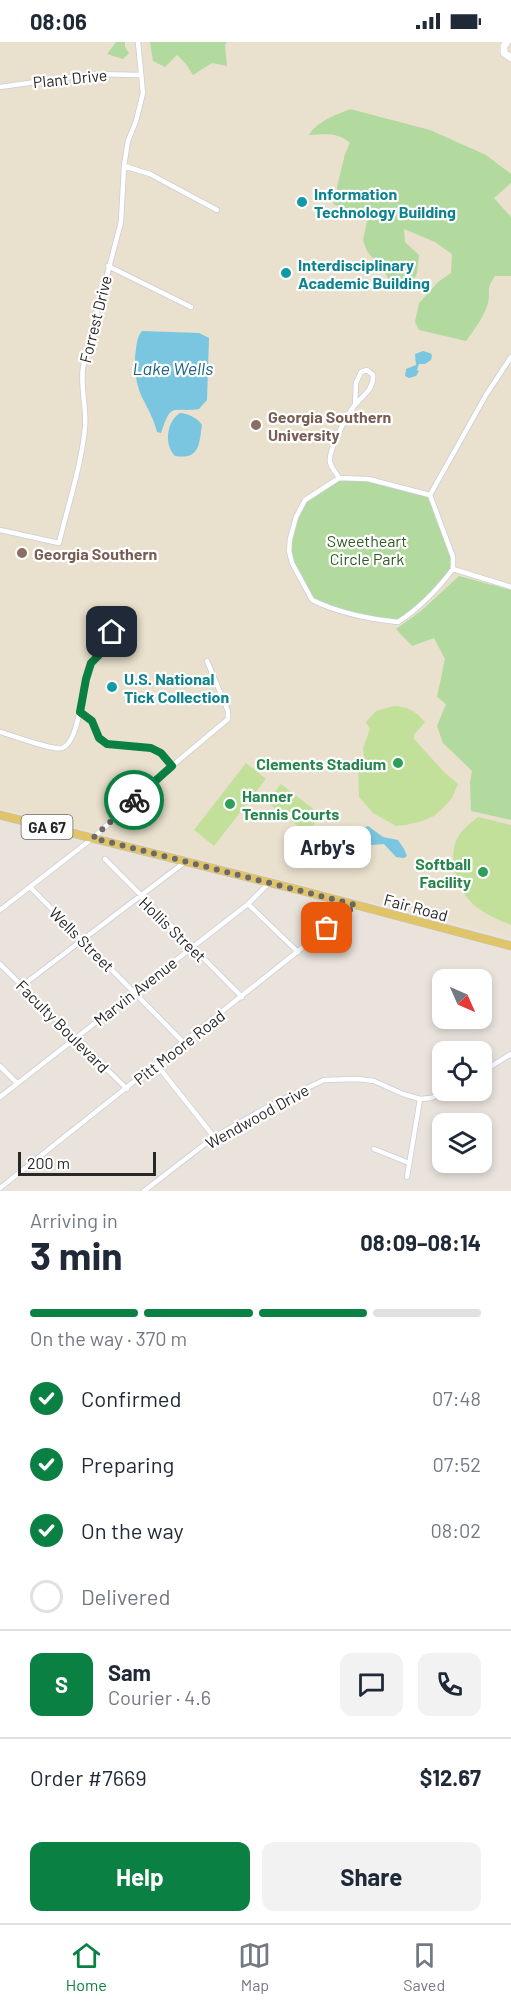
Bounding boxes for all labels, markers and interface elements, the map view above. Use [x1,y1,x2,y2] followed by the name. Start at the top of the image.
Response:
[30,8,87,34] text: 08:06
[32,65,108,91] street label: Plant Drive
[314,184,456,221] place label: Information Technology Building
[295,195,309,209] marker: Information Technology Building
[298,255,430,292] place label: Interdisciplinary Academic Building
[279,266,293,280] marker: Interdisciplinary Academic Building
[75,273,115,365] street label: Forrest Drive
[133,357,213,379] water label: Lake Wells
[268,407,391,444] place label: Georgia Southern University
[249,418,263,432] marker: Georgia Southern University
[327,531,407,568] park label: Sweetheart Circle Park
[34,544,157,563] place label: Georgia Southern
[15,546,29,560] marker: Georgia Southern
[86,606,137,657] pin
[95,615,128,648] icon: home
[124,669,229,706] place label: U.S. National Tick Collection
[105,680,119,694] marker: U.S. National Tick Collection
[256,754,386,773] place label: Clements Stadium
[391,756,405,770] marker: Clements Stadium
[104,770,164,830] courier
[118,784,151,817] icon: bike
[242,786,339,823] place label: Hanner Tennis Courts
[223,797,237,811] marker: Hanner Tennis Courts
[22,815,72,839] road number: GA 67
[284,826,370,868] callout: Arby's
[300,835,355,859] text: Arby's
[415,854,471,891] place label: Softball Facility
[476,865,490,879] marker: Softball Facility
[382,889,450,925] street label: Fair Road
[136,893,210,965] street label: Hollis Street
[301,902,352,953] pin
[46,903,118,975] street label: Wells Street
[310,911,343,944] icon: bag
[90,953,180,1029] street label: Marvin Avenue
[432,969,492,1029] north arrow
[432,969,492,1173] map controls
[13,976,113,1076] street label: Faculty Boulevard
[130,1006,228,1088] street label: Pitt Moore Road
[432,1041,492,1101] button: locate
[202,1080,312,1152] street label: Wendwood Drive
[432,1113,492,1173] button: layers
[18,1149,156,1176] scale bar
[27,1153,70,1172] text: 200 m
[30,1208,118,1232] text: Arriving in
[360,1229,481,1255] text: 08:09–08:14
[30,1231,123,1278] text: 3 min
[30,1326,187,1350] text: On the way · 370 m
[30,1382,63,1415] icon: check
[81,1385,181,1411] text: Confirmed
[432,1386,481,1410] text: 07:48
[30,1448,63,1481] icon: check
[81,1451,174,1477] text: Preparing
[432,1452,481,1476] text: 07:52
[30,1514,63,1547] icon: check
[81,1517,184,1543] text: On the way
[430,1518,481,1542] text: 08:02
[81,1583,170,1609] text: Delivered
[340,1653,403,1716] button: chat
[418,1653,481,1716] button: phone
[108,1659,151,1685] text: Sam
[55,1671,68,1697] text: S
[108,1685,211,1709] text: Courier · 4.6
[30,1764,147,1790] text: Order #7669
[420,1764,481,1790] text: $12.67
[30,1842,250,1911] button: Help
[262,1842,481,1911] button: Share
[66,1939,107,1994] tab: Home
[238,1939,271,1994] tab: Map
[403,1939,445,1994] tab: Saved

